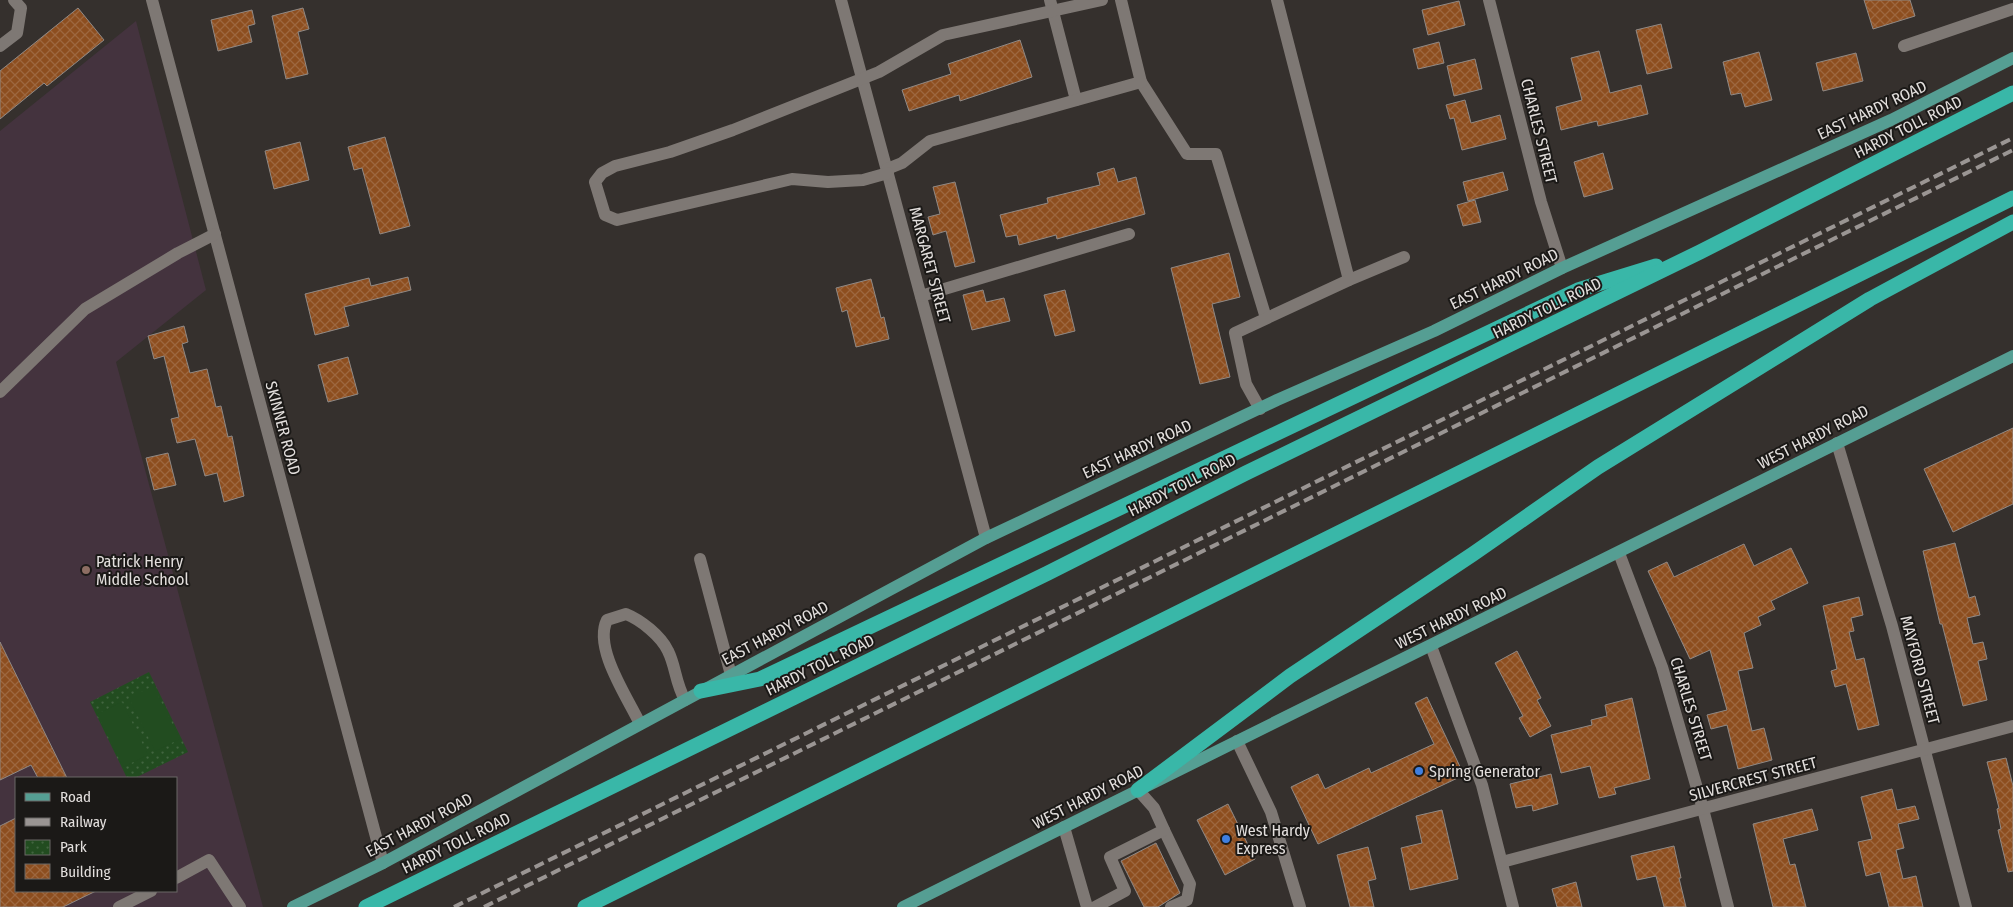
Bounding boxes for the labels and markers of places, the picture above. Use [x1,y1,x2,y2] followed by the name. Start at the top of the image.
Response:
[96,552,189,589] place label: Patrick Henry Middle School
[80,564,92,576] marker: Patrick Henry Middle School
[1429,762,1541,781] place label: Spring Generator
[1413,765,1425,777] marker: Spring Generator
[1236,821,1311,858] place label: West Hardy Express
[1220,833,1232,845] marker: West Hardy Express

